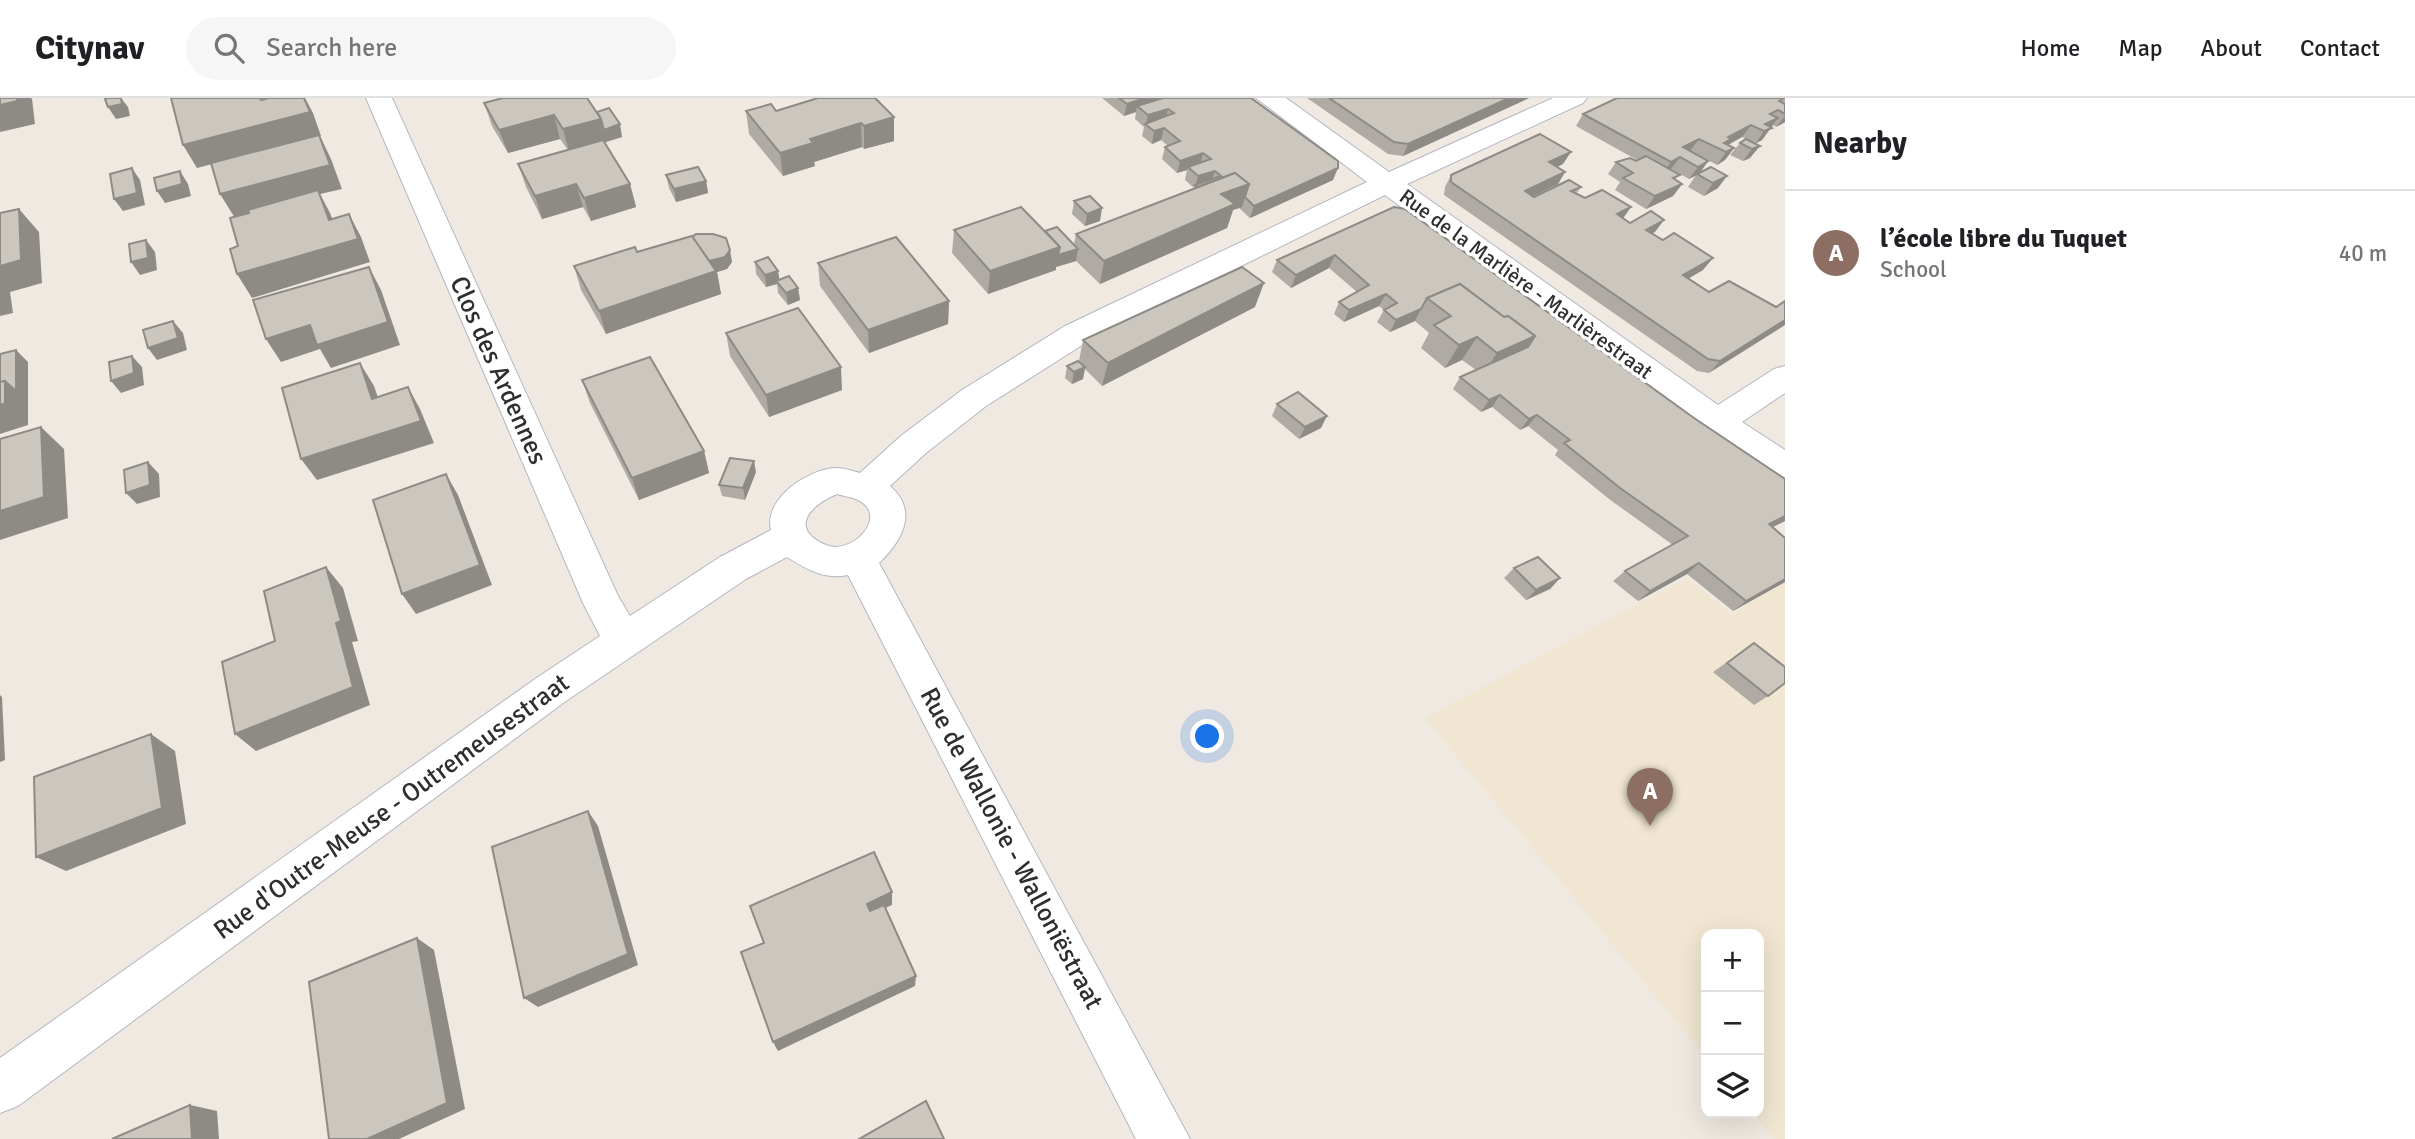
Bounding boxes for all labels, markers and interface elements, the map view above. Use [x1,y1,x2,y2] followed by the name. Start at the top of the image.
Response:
[186,17,676,80] search box
[35,28,144,69] text: Citynav
[210,29,248,67] icon: search
[266,32,397,64] text: Search here
[2020,33,2080,63] text: Home
[2118,33,2163,63] text: Map
[2201,33,2262,63] text: About
[2300,33,2380,63] text: Contact
[1813,125,1907,162] text: Nearby
[1394,183,1658,385] street label: Rue de la Marlière - Marlièrestraat
[1880,223,2127,255] text: l’école libre du Tuquet
[1829,239,1843,268] text: A
[2339,239,2387,268] text: 40 m
[1880,255,1947,284] text: School
[442,271,554,469] street label: Clos des Ardennes
[208,667,576,947] street label: Rue d'Outre-Meuse - Outremeusestraat
[913,682,1110,1015] street label: Rue de Wallonie - Walloniëstraat
[1190,719,1224,753] your location
[1627,768,1673,826] pin: A
[1701,929,1764,1118] map controls
[1701,929,1764,992] button: +
[1701,992,1764,1055] button: −
[1701,1055,1764,1118] button: layers

